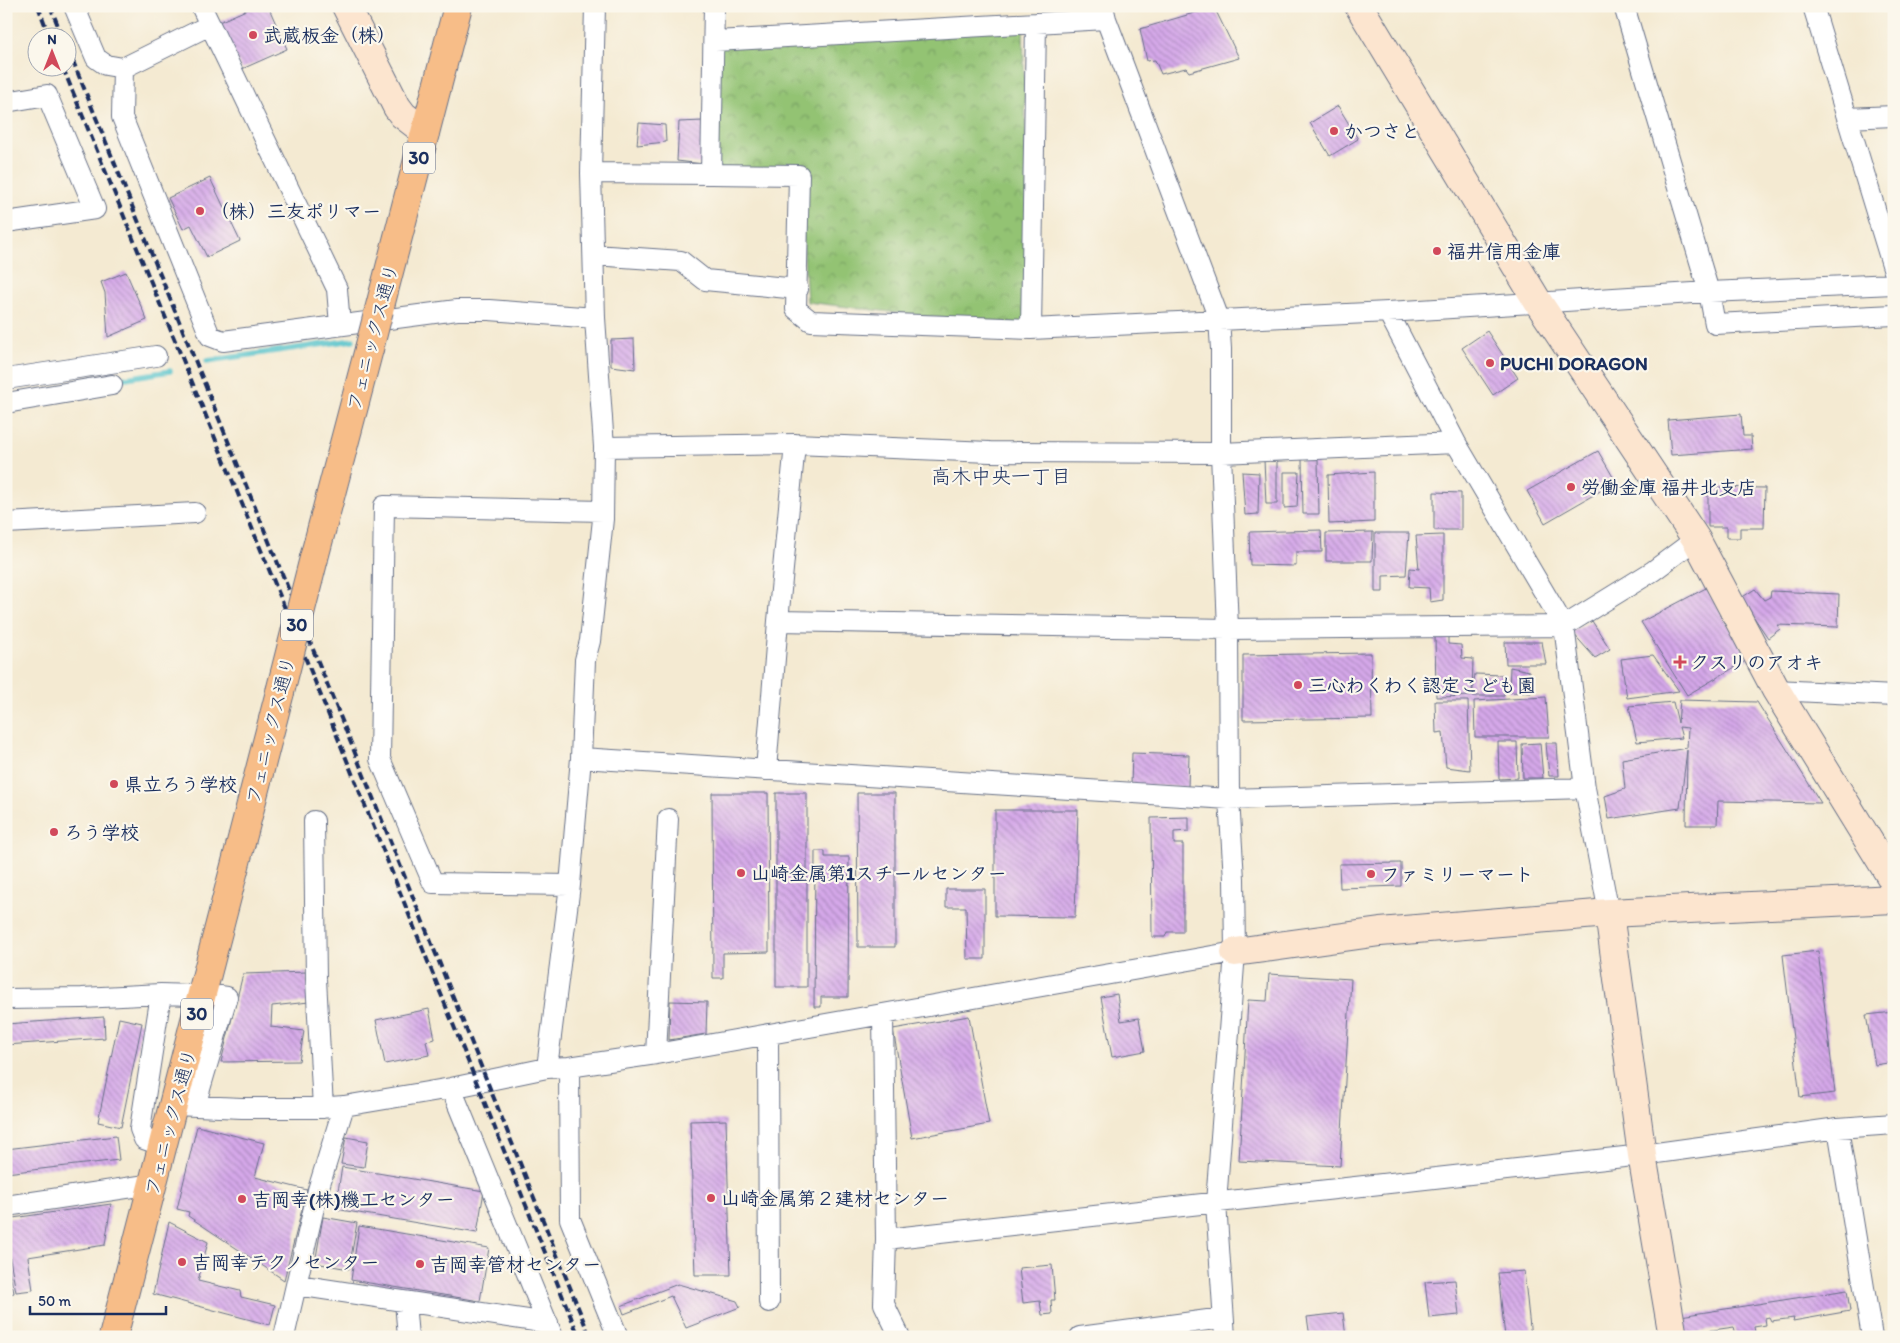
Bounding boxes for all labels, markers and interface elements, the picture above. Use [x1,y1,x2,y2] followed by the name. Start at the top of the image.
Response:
[263,24,396,47] place label: 武蔵板金（株）
[28,28,78,78] north arrow
[247,29,259,41] marker: 武蔵板金（株）
[47,31,57,48] text: N
[1344,120,1420,143] place label: かつさと
[1328,125,1340,137] marker: かつさと
[403,142,435,174] road number: 30
[210,200,381,223] place label: （株）三友ポリマー
[194,205,206,217] marker: （株）三友ポリマー
[1447,240,1561,263] place label: 福井信用金庫
[1431,245,1443,257] marker: 福井信用金庫
[342,261,403,413] street label: フェニックス通り
[1500,352,1648,375] place label: PUCHI DORAGON
[1484,357,1496,369] marker: PUCHI DORAGON
[931,464,1071,488] district label: 高木中央一丁目
[1581,476,1756,499] place label: 労働金庫 福井北支店
[1565,481,1577,493] marker: 労働金庫 福井北支店
[281,610,313,640] road number: 30
[1690,651,1823,674] place label: クスリのアオキ
[241,654,300,806] street label: フェニックス通り
[1674,656,1686,668] marker: クスリのアオキ
[1308,674,1536,697] place label: 三心わくわく認定こども園
[1292,679,1304,691] marker: 三心わくわく認定こども園
[124,773,238,796] place label: 県立ろう学校
[108,778,120,790] marker: 県立ろう学校
[64,821,140,844] place label: ろう学校
[48,826,60,838] marker: ろう学校
[751,862,1006,885] place label: 山崎金属第1スチールセンター
[1381,863,1534,886] place label: ファミリーマート
[735,867,747,879] marker: 山崎金属第1スチールセンター
[1365,868,1377,880] marker: ファミリーマート
[181,999,213,1030] road number: 30
[140,1046,201,1198] street label: フェニックス通り
[721,1187,949,1210] place label: 山崎金属第２建材センター
[252,1188,454,1211] place label: 吉岡幸(株)機工センター
[705,1192,717,1204] marker: 山崎金属第２建材センター
[236,1193,248,1205] marker: 吉岡幸(株)機工センター
[192,1251,379,1274] place label: 吉岡幸テクノセンター
[430,1253,601,1276] place label: 吉岡幸管材センター
[176,1256,188,1268] marker: 吉岡幸テクノセンター
[414,1258,426,1270] marker: 吉岡幸管材センター
[30,1283,166,1315] scale bar
[38,1292,71,1310] text: 50 m

